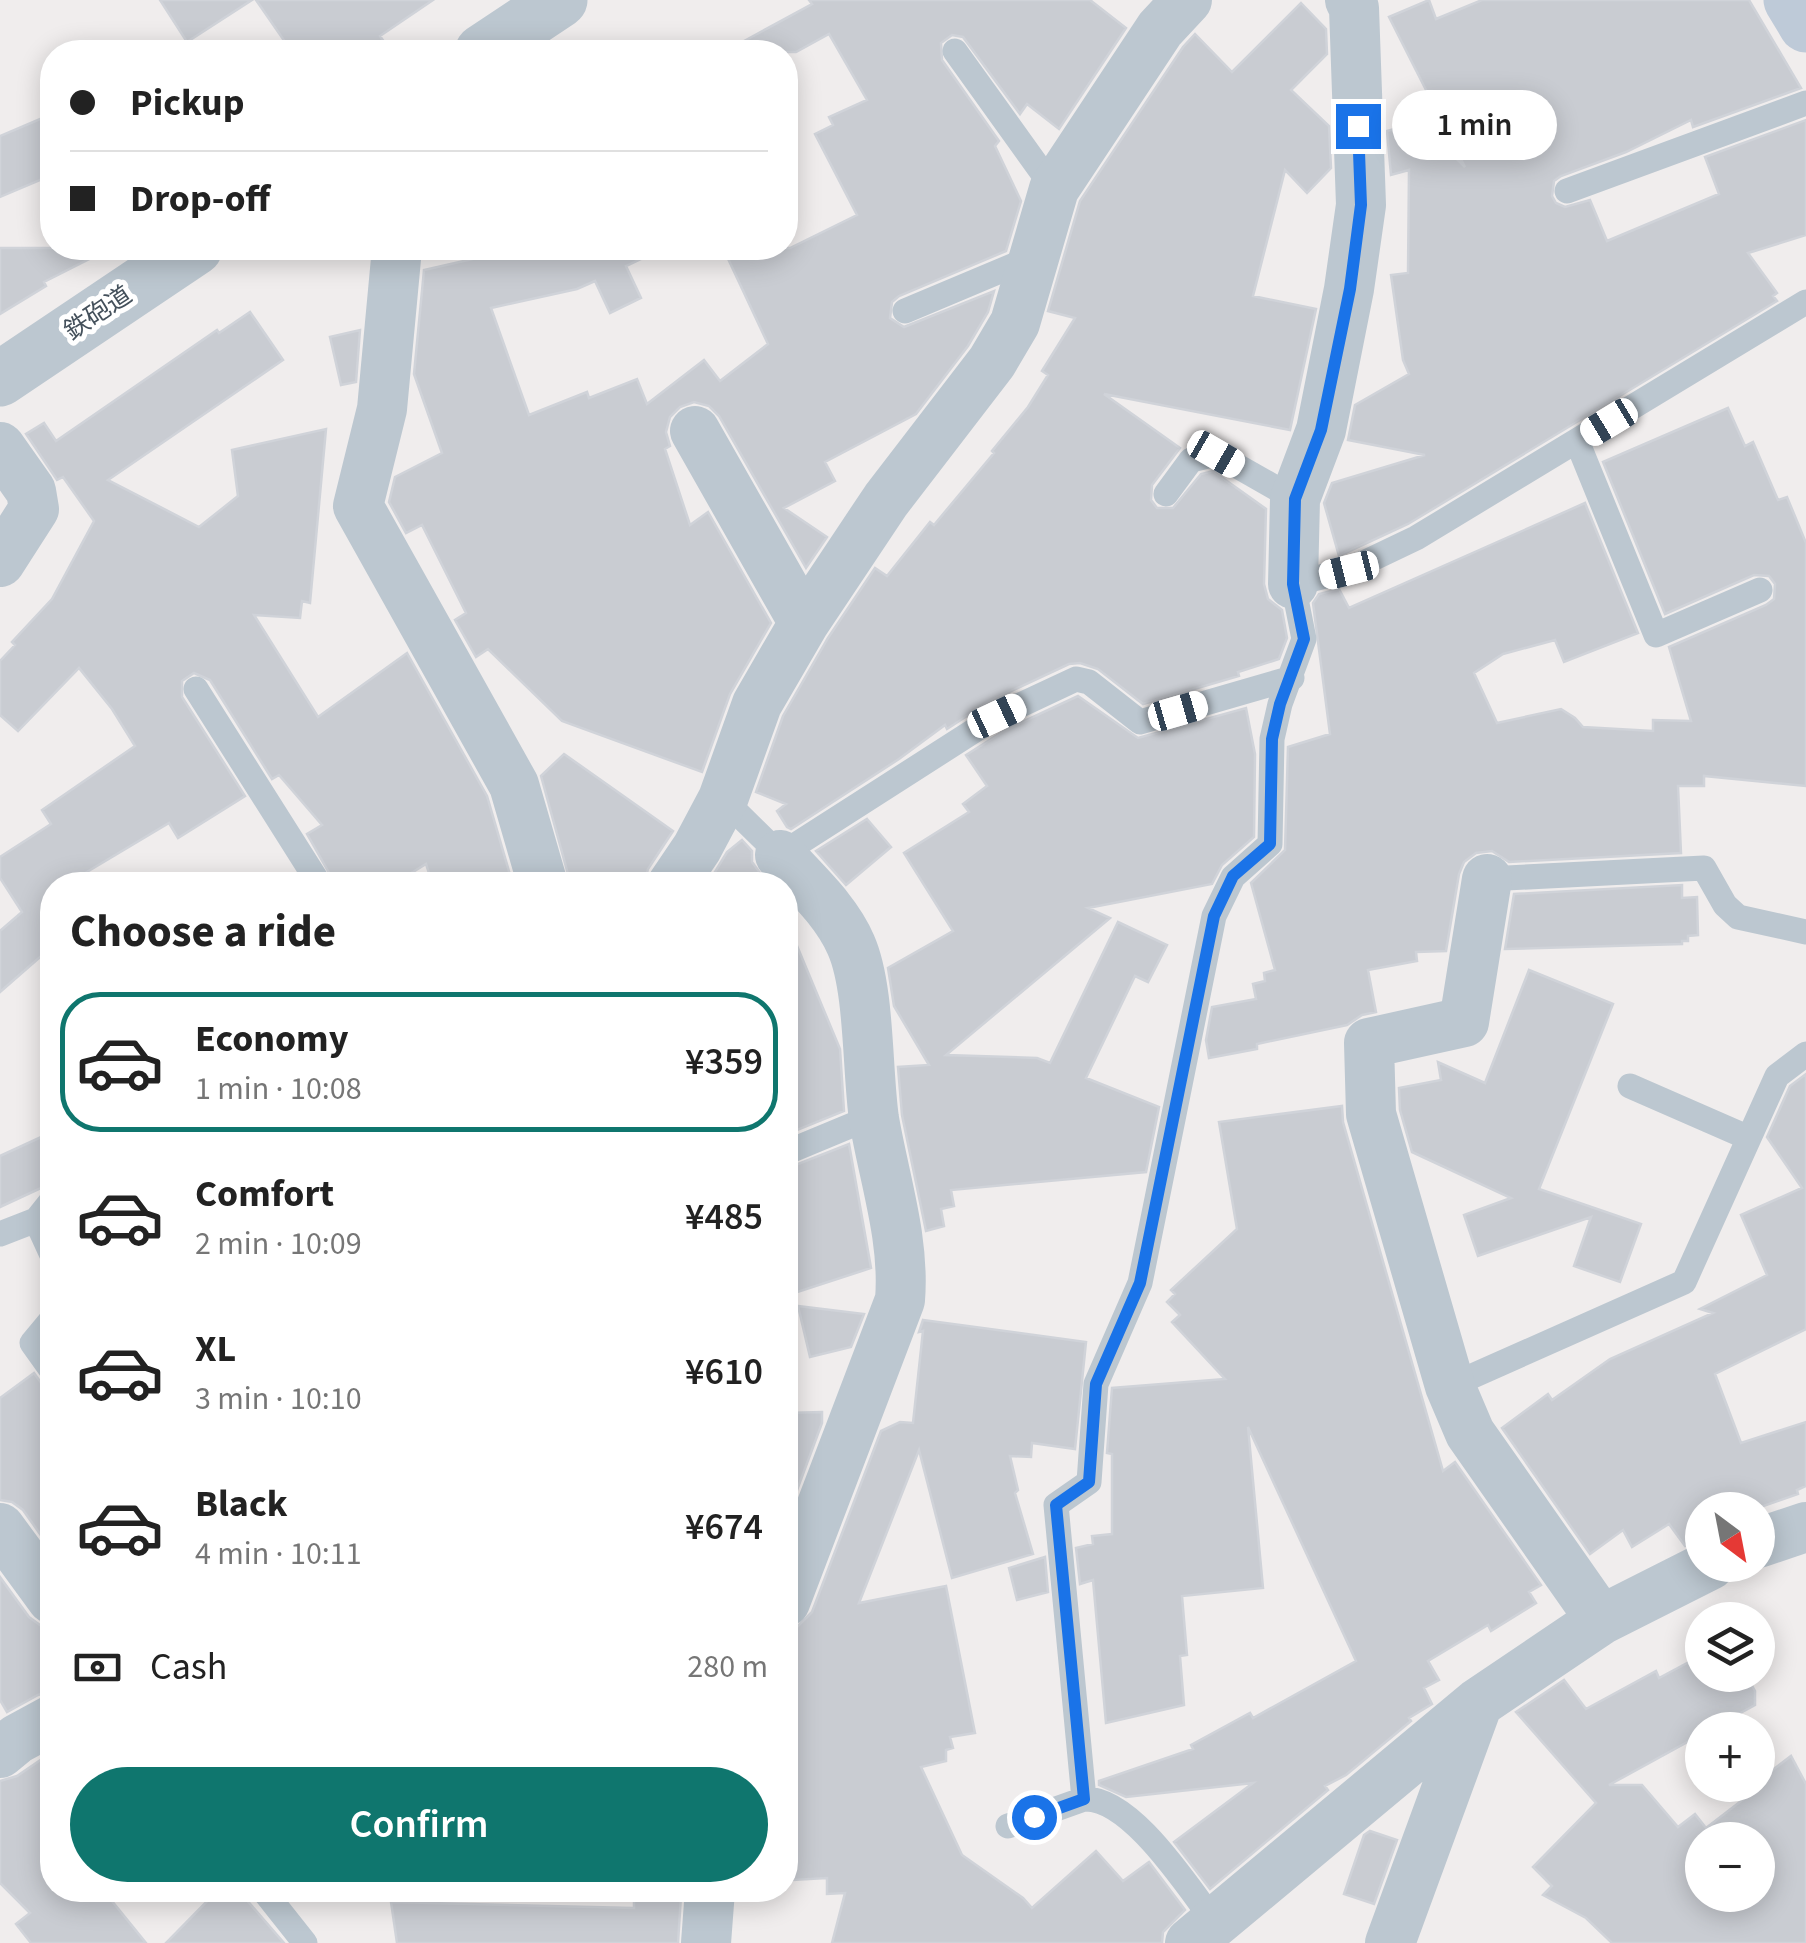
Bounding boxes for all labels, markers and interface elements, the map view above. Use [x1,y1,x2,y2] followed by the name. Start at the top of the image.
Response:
[130,76,244,130] text: Pickup
[1393,91,1558,161] callout: 1 min
[1436,102,1513,148] text: 1 min
[1336,104,1381,149] route end
[130,172,270,226] text: Drop-off
[57,277,139,349] street label: 鉄砲道
[1576,394,1642,450] car
[1183,426,1249,482] car
[1316,548,1382,592] car
[1145,688,1211,734] car
[963,690,1031,742] car
[70,900,336,964] text: Choose a ride
[195,1012,348,1066] text: Economy
[75,1017,165,1107] icon: car
[685,1035,763,1089] text: ¥359
[195,1066,362,1112] text: 1 min · 10:08
[195,1167,334,1221] text: Comfort
[75,1172,165,1262] icon: car
[685,1190,763,1244] text: ¥485
[195,1221,362,1267] text: 2 min · 10:09
[195,1322,236,1376] text: XL
[75,1327,165,1417] icon: car
[685,1345,763,1399] text: ¥610
[195,1376,362,1422] text: 3 min · 10:10
[195,1477,288,1531] text: Black
[75,1482,165,1572] icon: car
[1685,1492,1775,1582] north arrow
[1685,1492,1775,1912] map controls
[685,1500,763,1554] text: ¥674
[195,1531,362,1577] text: 4 min · 10:11
[1685,1602,1775,1692] button: layers
[70,1640,125,1695] icon: cash
[150,1640,227,1694] text: Cash
[687,1644,768,1690] text: 280 m
[1685,1712,1775,1802] button: +
[70,1767,768,1882] button: Confirm
[1012,1795,1057,1840] route start
[1685,1822,1775,1912] button: −

